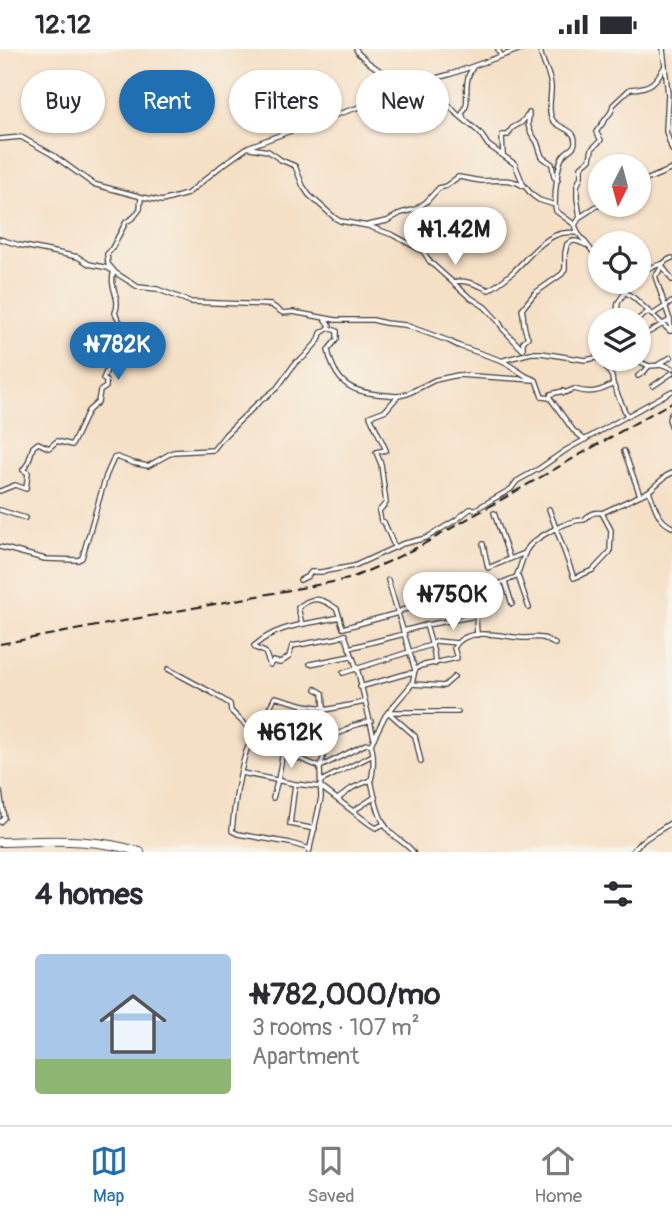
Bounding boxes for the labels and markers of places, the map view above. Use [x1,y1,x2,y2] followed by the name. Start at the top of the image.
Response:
[398,207,512,267] pin: ₦1.42M
[69,323,167,382] pin: ₦782K
[404,573,502,632] pin: ₦750K
[242,711,340,770] pin: ₦612K

